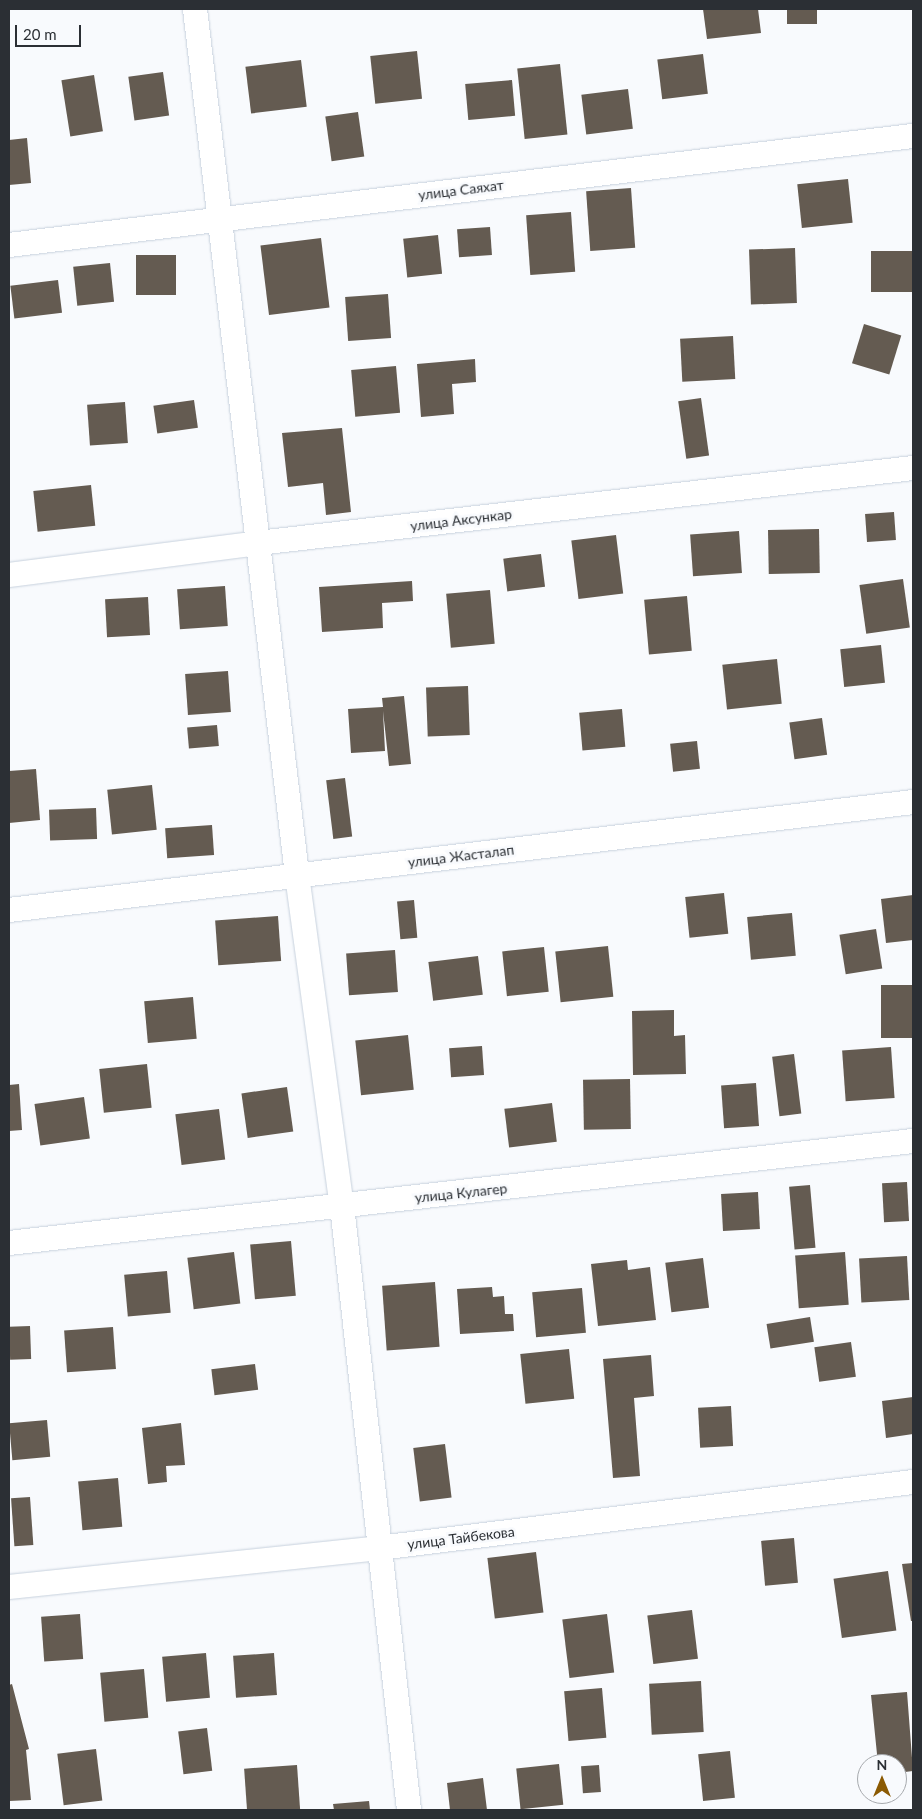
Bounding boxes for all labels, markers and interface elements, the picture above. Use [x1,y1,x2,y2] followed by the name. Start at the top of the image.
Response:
[18,15,84,47] scale bar
[23,25,57,43] text: 20 m
[417,176,505,204] street label: улица Саяхат
[409,505,513,535] street label: улица Аксункар
[407,841,515,871] street label: улица Жасталап
[414,1180,508,1206] street label: улица Кулагер
[406,1523,516,1553] street label: улица Тайбекова
[857,1754,907,1804] north arrow
[877,1756,887,1773] text: N

